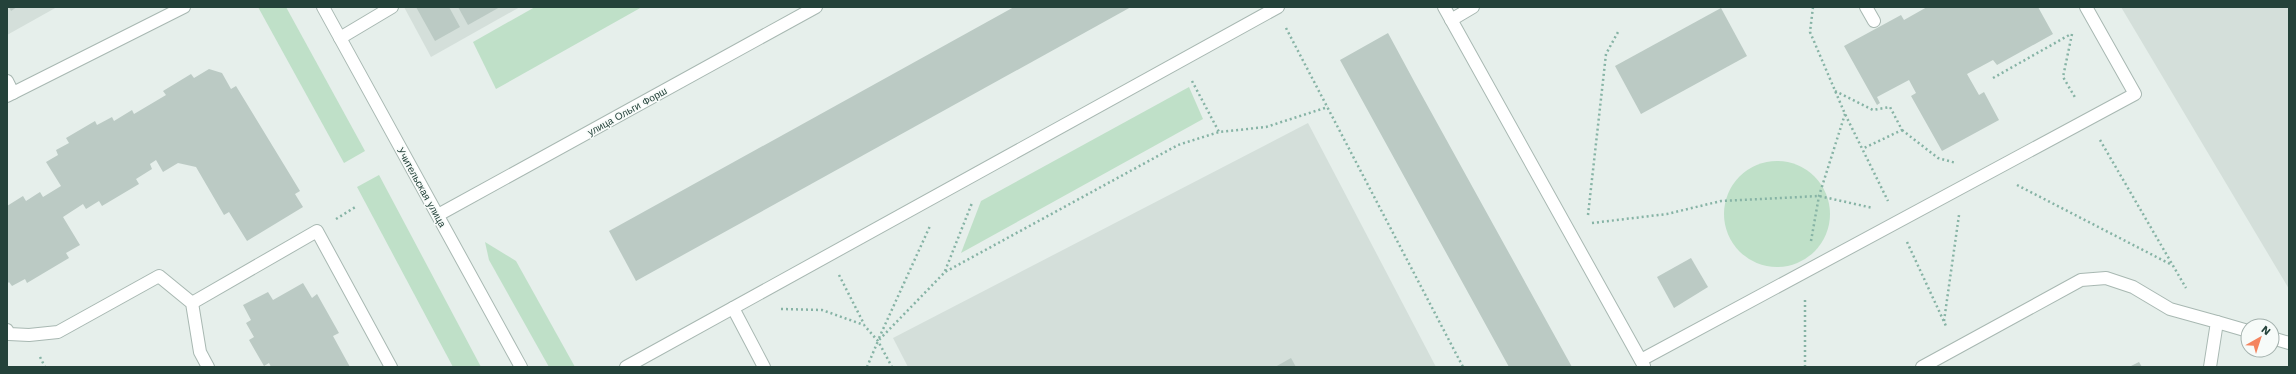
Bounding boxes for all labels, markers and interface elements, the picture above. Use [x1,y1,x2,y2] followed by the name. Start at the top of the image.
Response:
[586,85,669,138] street label: улица Ольги Форш
[395,145,448,229] street label: Учительская улица
[2240,318,2280,358] north arrow
[2259,323,2273,338] text: N

